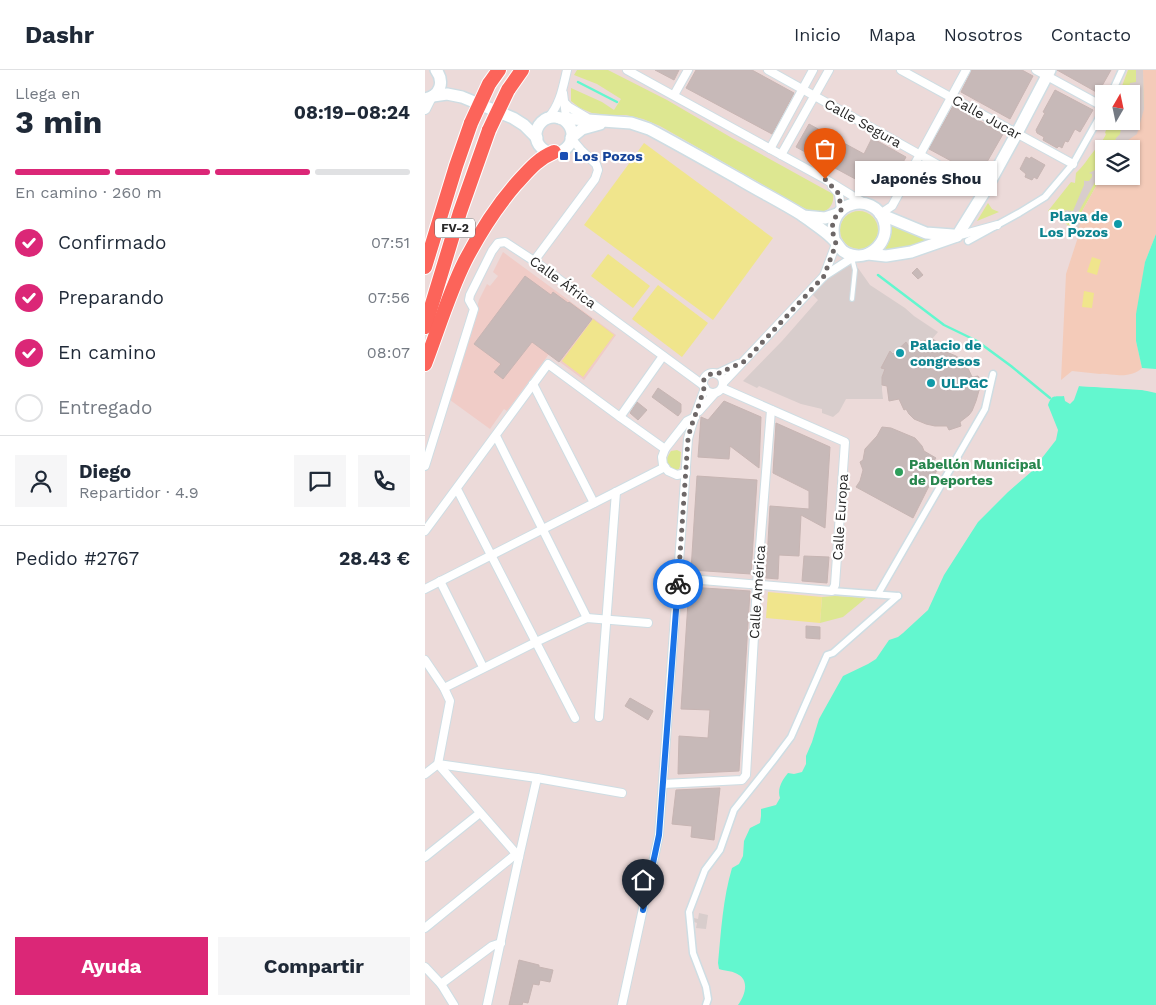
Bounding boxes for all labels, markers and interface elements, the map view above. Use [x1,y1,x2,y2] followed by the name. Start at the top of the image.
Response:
[25,21,94,49] text: Dashr
[794,24,841,45] text: Inicio
[869,24,916,45] text: Mapa
[944,24,1023,45] text: Nosotros
[1051,24,1131,45] text: Contacto
[15,84,81,103] text: Llega en
[1095,85,1140,130] north arrow
[1095,85,1140,185] map controls
[950,91,1025,143] street label: Calle Jucar
[822,95,904,151] street label: Calle Segura
[294,101,410,124] text: 08:19–08:24
[15,103,102,141] text: 3 min
[804,128,846,179] pin
[811,135,839,163] icon: bag
[1095,140,1140,185] button: layers
[574,148,643,164] place label: Los Pozos
[558,150,570,162] marker: Los Pozos
[855,162,997,196] callout: Japonés Shou
[871,169,981,188] text: Japonés Shou
[15,183,162,202] text: En camino · 260 m
[1039,208,1109,240] place label: Playa de Los Pozos
[435,218,475,238] road number: FV-2
[1112,218,1124,230] marker: Playa de Los Pozos
[15,229,43,257] icon: check
[58,231,167,254] text: Confirmado
[371,233,410,252] text: 07:51
[527,253,599,311] street label: Calle África
[15,284,43,312] icon: check
[58,286,164,309] text: Preparando
[368,288,410,307] text: 07:56
[910,337,982,369] place label: Palacio de congresos
[15,339,43,367] icon: check
[58,341,156,364] text: En camino
[367,343,410,362] text: 08:07
[894,347,906,359] marker: Palacio de congresos
[941,375,989,391] place label: ULPGC
[925,377,937,389] marker: ULPGC
[58,396,152,419] text: Entregado
[15,455,67,507] button: person
[294,455,346,507] button: chat
[358,455,410,507] button: phone
[909,456,1042,488] place label: Pabellón Municipal de Deportes
[79,460,131,483] text: Diego
[893,466,905,478] marker: Pabellón Municipal de Deportes
[829,473,851,561] street label: Calle Europa
[79,483,199,502] text: Repartidor · 4.9
[746,544,768,640] street label: Calle América
[15,547,139,570] text: Pedido #2767
[339,547,410,570] text: 28.43 €
[653,559,703,609] courier
[664,570,692,598] icon: bike
[622,859,664,910] pin
[629,866,657,894] icon: home
[15,937,208,995] button: Ayuda
[218,937,410,995] button: Compartir

